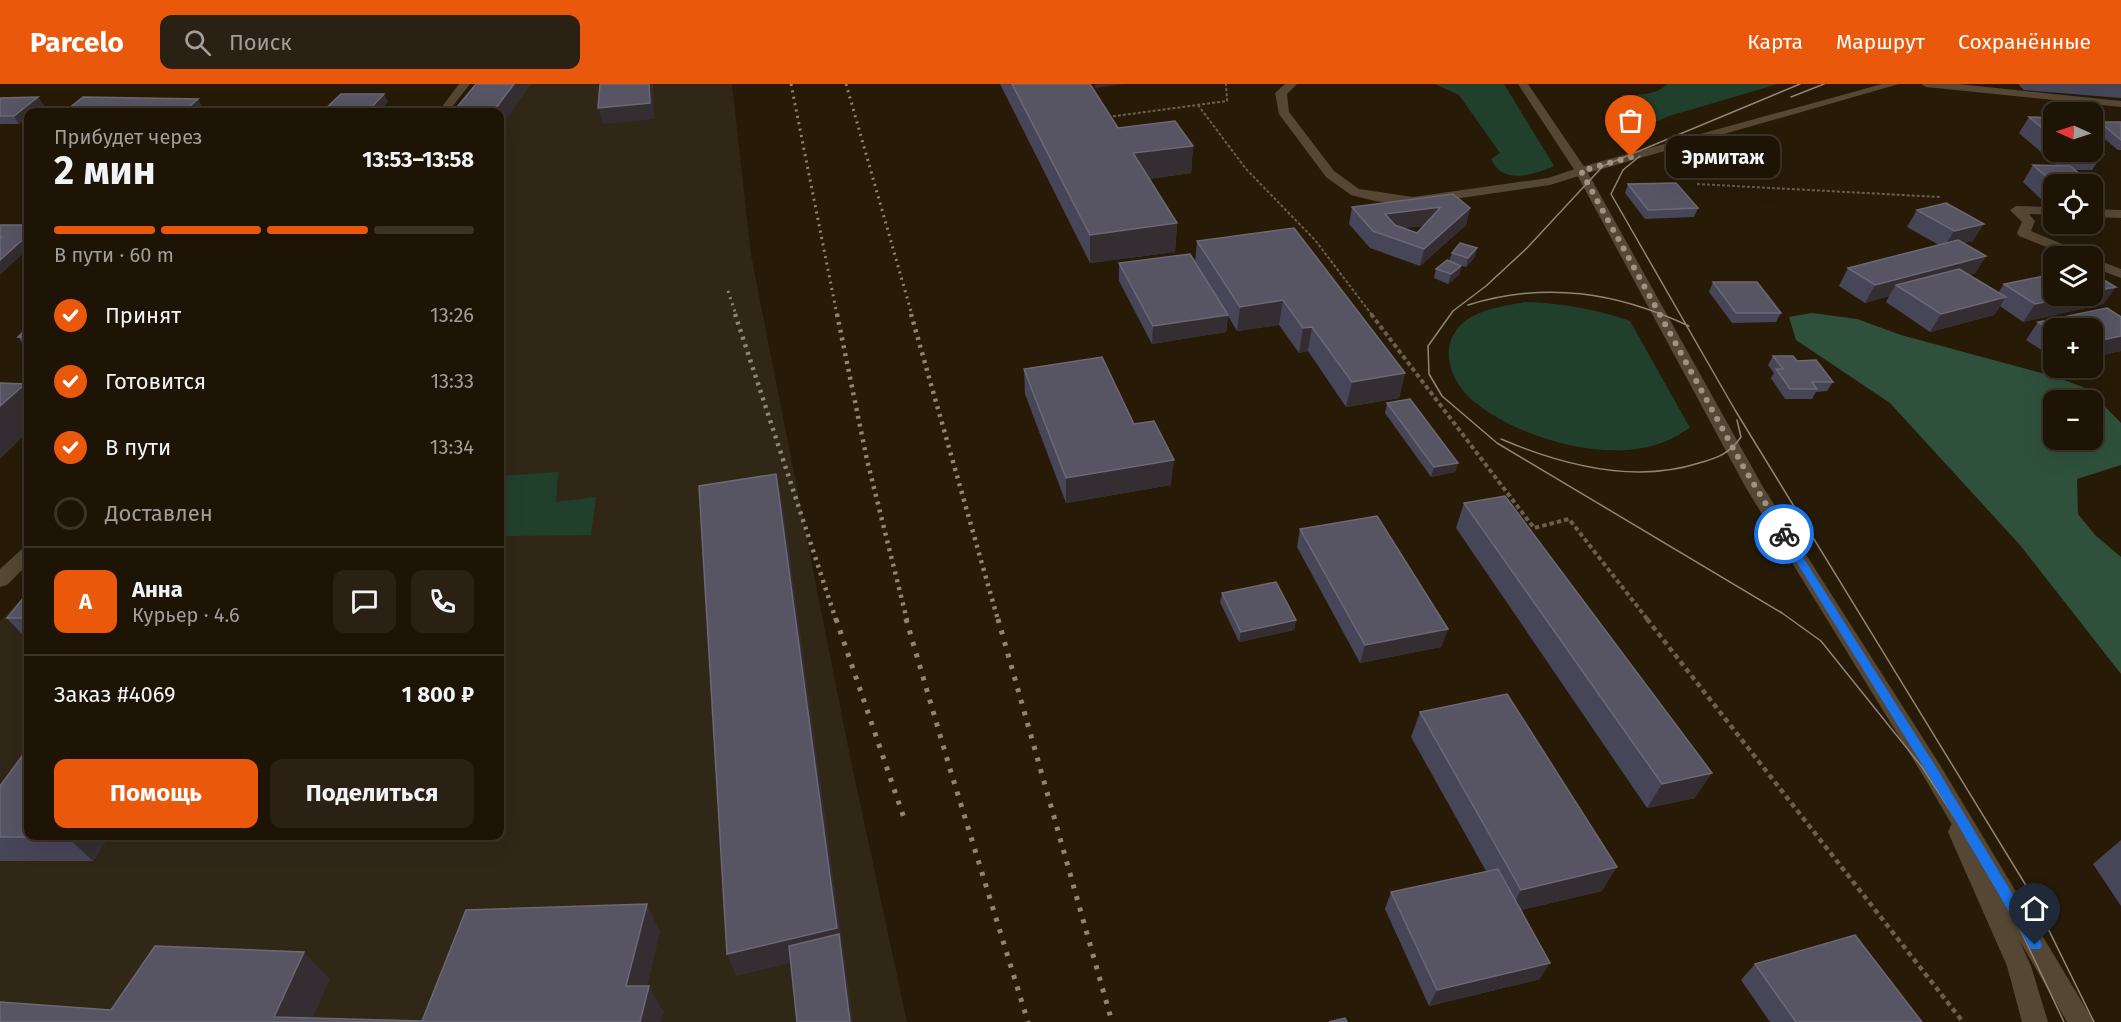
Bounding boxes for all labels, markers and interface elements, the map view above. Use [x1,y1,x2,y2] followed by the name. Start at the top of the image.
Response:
[160,15,580,69] search box
[30,26,124,59] text: Parcelo
[181,26,214,59] icon: search
[229,29,292,56] text: Поиск
[1747,29,1803,55] text: Карта
[1836,29,1925,55] text: Маршрут
[1958,29,2091,55] text: Сохранённые
[1605,95,1656,157] pin
[2043,102,2103,162] north arrow
[2043,102,2103,450] map controls
[1614,104,1647,137] icon: bag
[54,125,203,149] text: Прибудет через
[1667,136,1781,178] callout: Эрмитаж
[1682,145,1764,169] text: Эрмитаж
[362,146,474,173] text: 13:53–13:58
[54,148,156,194] text: 2 мин
[2043,174,2103,234] button: locate
[54,243,174,267] text: В пути · 60 m
[2043,246,2103,306] button: layers
[54,299,87,332] icon: check
[105,302,181,329] text: Принят
[430,303,474,327] text: 13:26
[2043,318,2103,378] button: +
[54,365,87,398] icon: check
[105,368,206,395] text: Готовится
[430,369,474,393] text: 13:33
[2043,390,2103,450] button: −
[54,431,87,464] icon: check
[105,434,171,461] text: В пути
[430,435,474,459] text: 13:34
[105,500,213,527] text: Доставлен
[1754,504,1814,564] courier
[1768,518,1801,551] icon: bike
[333,570,396,633] button: chat
[411,570,474,633] button: phone
[132,576,183,603] text: Анна
[79,588,92,615] text: А
[132,603,240,627] text: Курьер · 4.6
[54,681,176,708] text: Заказ #4069
[402,681,474,708] text: 1 800 ₽
[54,759,258,828] button: Помощь
[270,759,474,828] button: Поделиться
[2009,883,2060,945] pin
[2018,892,2051,925] icon: home

